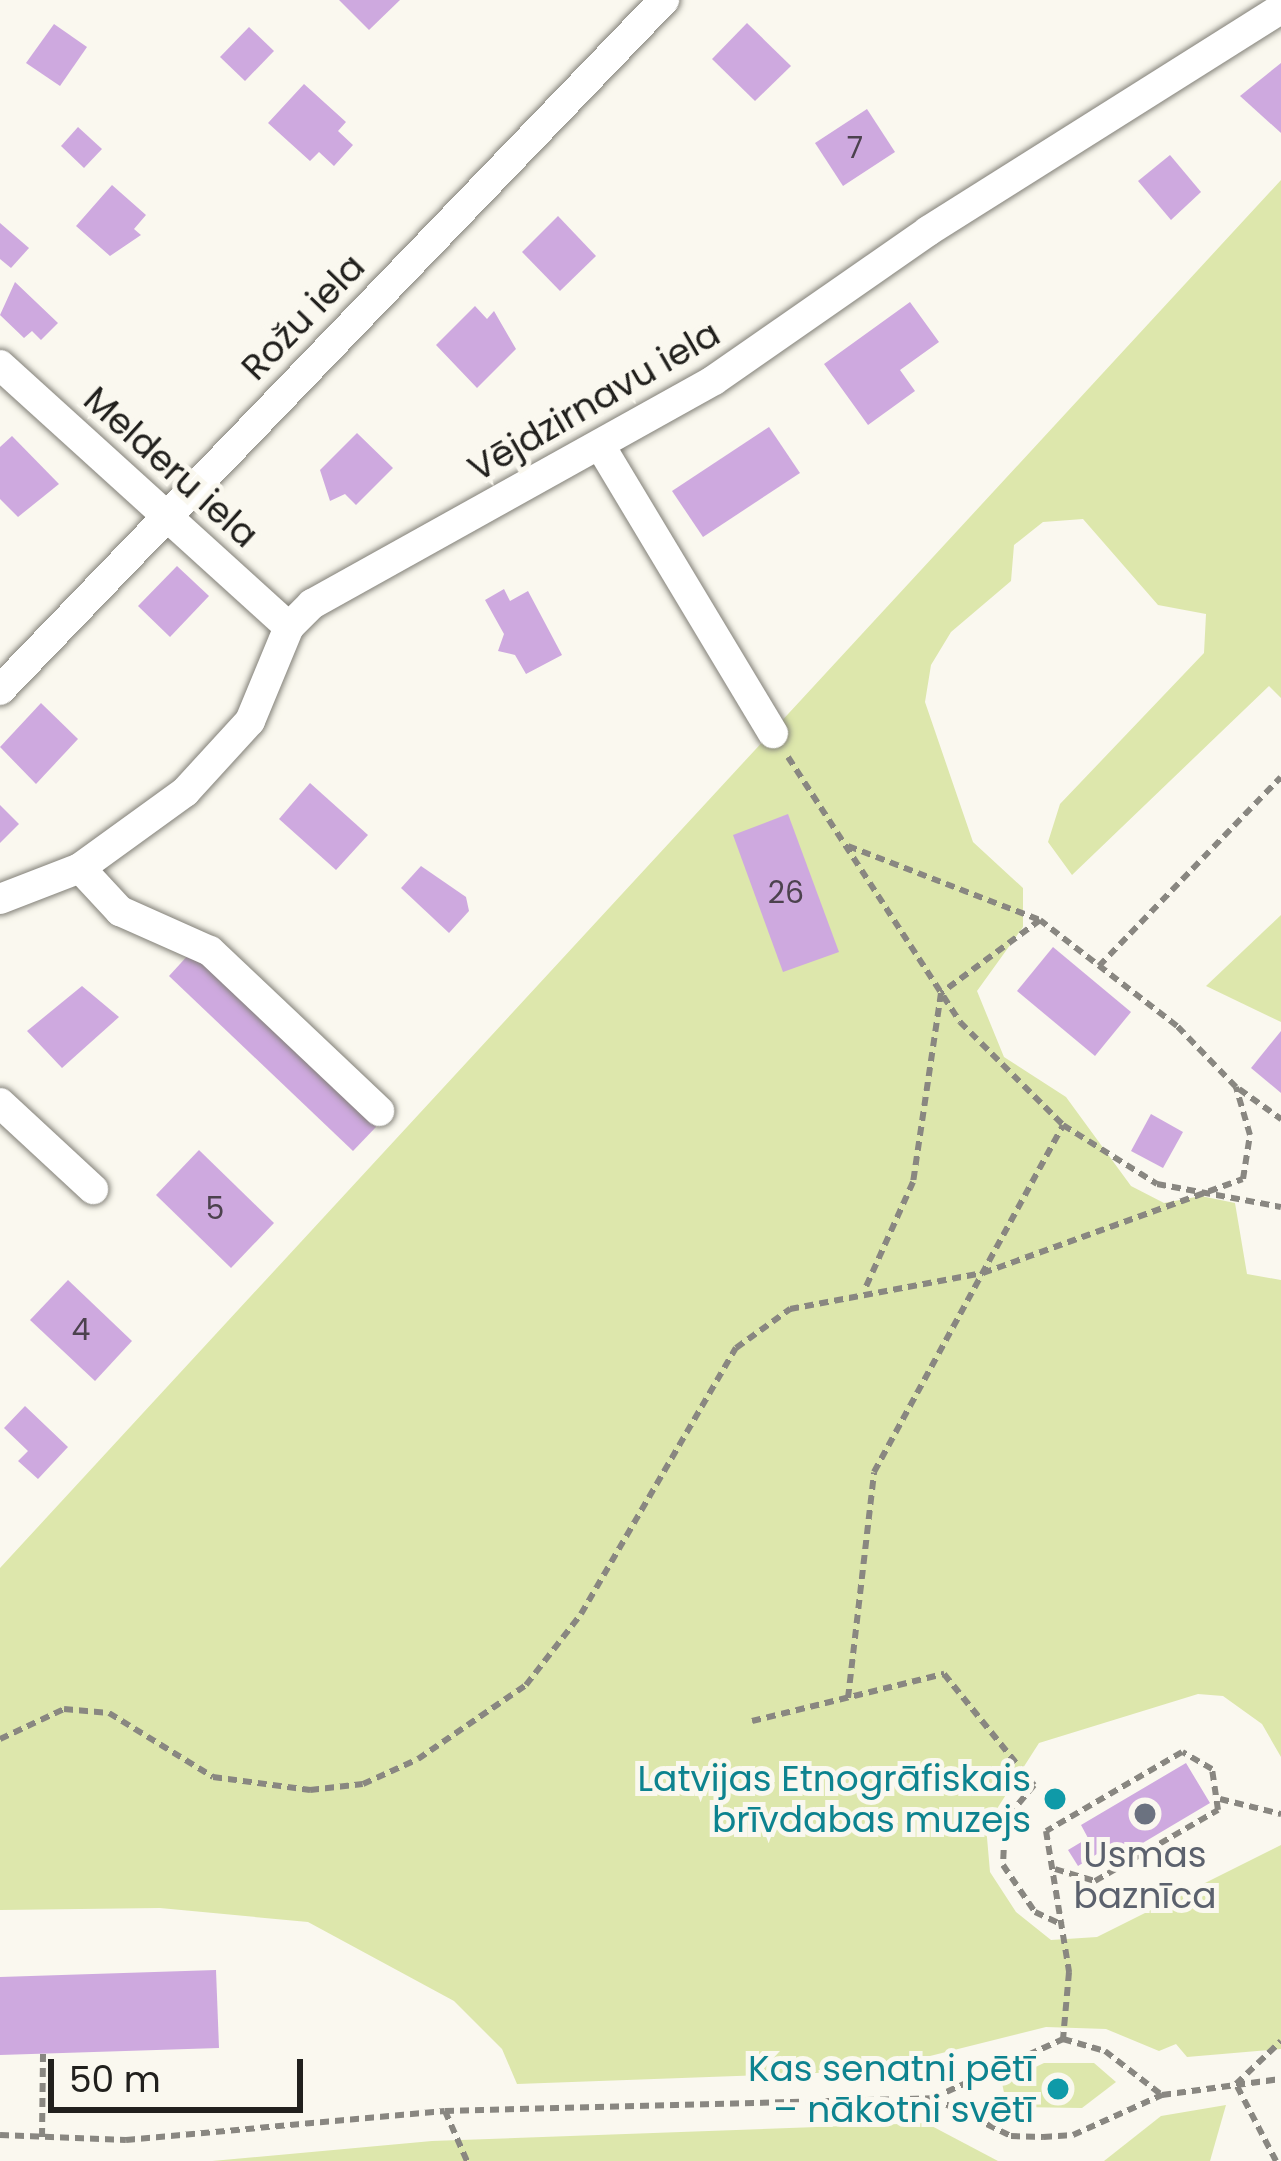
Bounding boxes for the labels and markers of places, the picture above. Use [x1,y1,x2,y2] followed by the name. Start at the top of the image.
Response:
[638,1756,1031,1841] place label: Latvijas Etnogrāfiskais brīvdabas muzejs
[1042,1786,1068,1812] marker: Latvijas Etnogrāfiskais brīvdabas muzejs
[1132,1801,1158,1827] marker: Usmas baznīca
[1073,1832,1217,1917] place label: Usmas baznīca
[748,2046,1034,2131] place label: Kas senatni pētī – nākotni svētī
[1045,2076,1071,2102] marker: Kas senatni pētī – nākotni svētī

